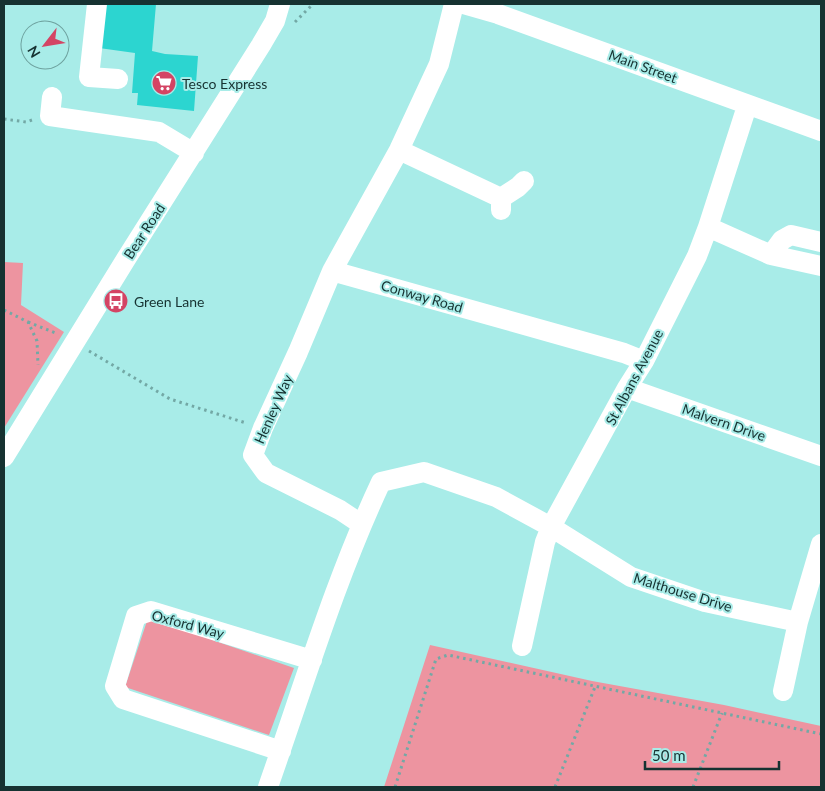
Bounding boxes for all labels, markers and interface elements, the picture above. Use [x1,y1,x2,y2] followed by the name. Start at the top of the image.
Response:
[20,20,70,70] north arrow
[23,43,43,61] text: N
[607,46,679,86] street label: Main Street
[151,70,177,96] supermarket icon: Tesco Express
[182,75,267,92] place label: Tesco Express
[120,200,168,262] street label: Bear Road
[379,276,465,316] street label: Conway Road
[103,288,129,314] bus stop icon: Green Lane
[134,293,204,310] place label: Green Lane
[602,326,666,428] street label: St Albans Avenue
[250,371,296,446] street label: Henley Way
[680,400,768,444] street label: Malvern Drive
[632,569,734,615] street label: Malthouse Drive
[150,606,227,642] street label: Oxford Way
[645,738,779,770] scale bar
[652,746,686,764] text: 50 m

